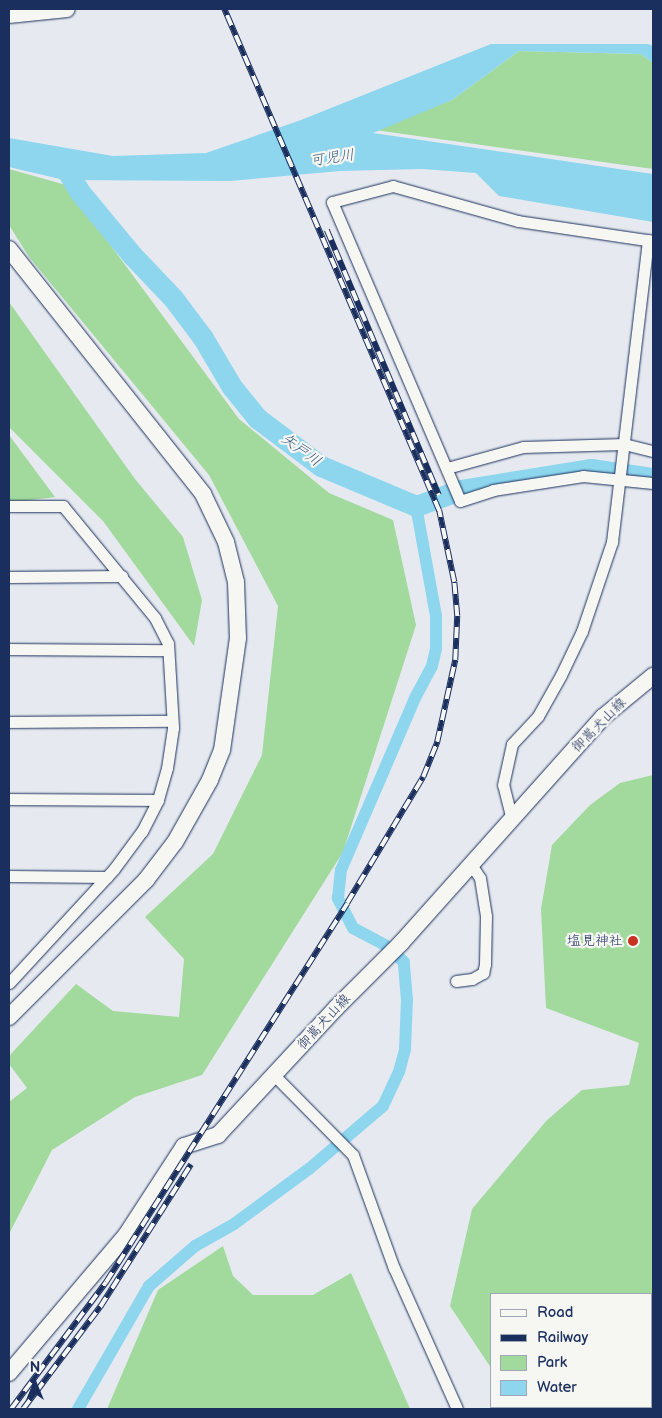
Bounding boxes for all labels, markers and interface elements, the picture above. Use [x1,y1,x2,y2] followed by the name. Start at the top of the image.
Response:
[308,146,356,170] water label: 可児川
[278,429,324,471] water label: 矢戸川
[568,694,630,756] street label: 御嵩犬山線
[567,933,623,949] place label: 塩見神社
[627,935,639,947] marker: 塩見神社
[294,991,354,1053] street label: 御嵩犬山線
[490,1293,652,1408] legend
[537,1303,573,1322] text: Road
[537,1328,588,1347] text: Railway
[537,1353,567,1372] text: Park
[10,1358,60,1408] north arrow
[30,1359,40,1376] text: N
[537,1378,577,1397] text: Water

